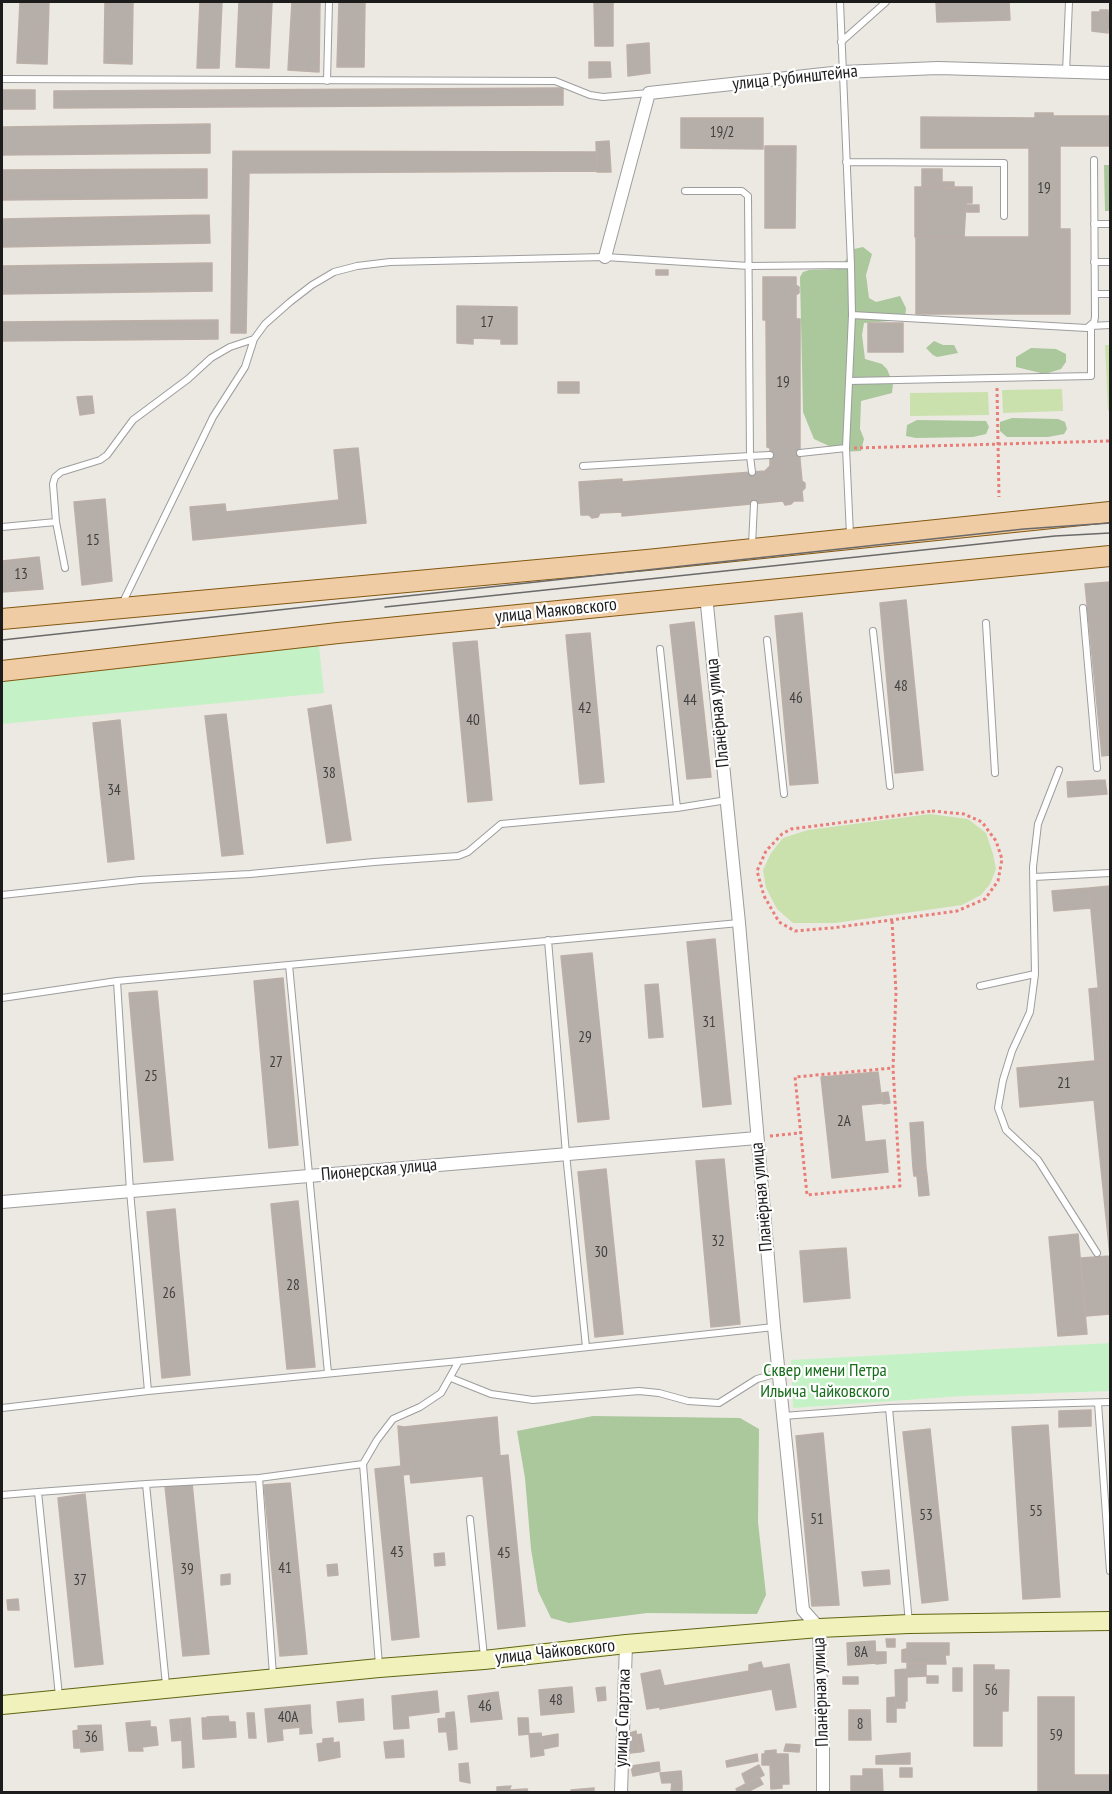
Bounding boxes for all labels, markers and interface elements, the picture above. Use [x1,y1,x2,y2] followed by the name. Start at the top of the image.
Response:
[731,61,859,95] street label: улица Рубинштейна
[710,124,734,142] house number: 19/2
[1037,180,1051,198] house number: 19
[480,314,494,332] house number: 17
[776,374,790,392] house number: 19
[86,532,100,550] house number: 15
[14,566,28,584] house number: 13
[494,594,618,628] street label: улица Маяковского
[702,657,734,769] street label: Планёрная улица
[894,678,908,696] house number: 48
[789,690,803,708] house number: 46
[683,692,697,710] house number: 44
[578,700,592,718] house number: 42
[466,712,480,730] house number: 40
[322,765,336,783] house number: 38
[107,782,121,800] house number: 34
[702,1014,716,1032] house number: 31
[578,1029,592,1047] house number: 29
[269,1054,283,1072] house number: 27
[144,1068,158,1086] house number: 25
[1057,1075,1071,1093] house number: 21
[837,1113,851,1131] house number: 2А
[746,1141,778,1253] street label: Планёрная улица
[320,1154,438,1186] street label: Пионерская улица
[711,1233,725,1251] house number: 32
[594,1244,608,1262] house number: 30
[286,1277,300,1295] house number: 28
[162,1285,176,1303] house number: 26
[760,1360,890,1402] park label: Сквер имени Петра Ильича Чайковского
[1029,1503,1043,1521] house number: 55
[919,1507,933,1525] house number: 53
[810,1511,824,1529] house number: 51
[390,1544,404,1562] house number: 43
[497,1545,511,1563] house number: 45
[278,1560,292,1578] house number: 41
[180,1561,194,1579] house number: 39
[73,1572,87,1590] house number: 37
[494,1635,616,1669] street label: улица Чайковского
[808,1637,834,1747] street label: Планёрная улица
[854,1644,868,1662] house number: 8А
[610,1668,636,1768] street label: улица Спартака
[984,1682,998,1700] house number: 56
[549,1692,563,1710] house number: 48
[478,1698,492,1716] house number: 46
[278,1709,298,1727] house number: 40А
[857,1716,863,1734] house number: 8
[1049,1727,1063,1745] house number: 59
[84,1729,98,1747] house number: 36

